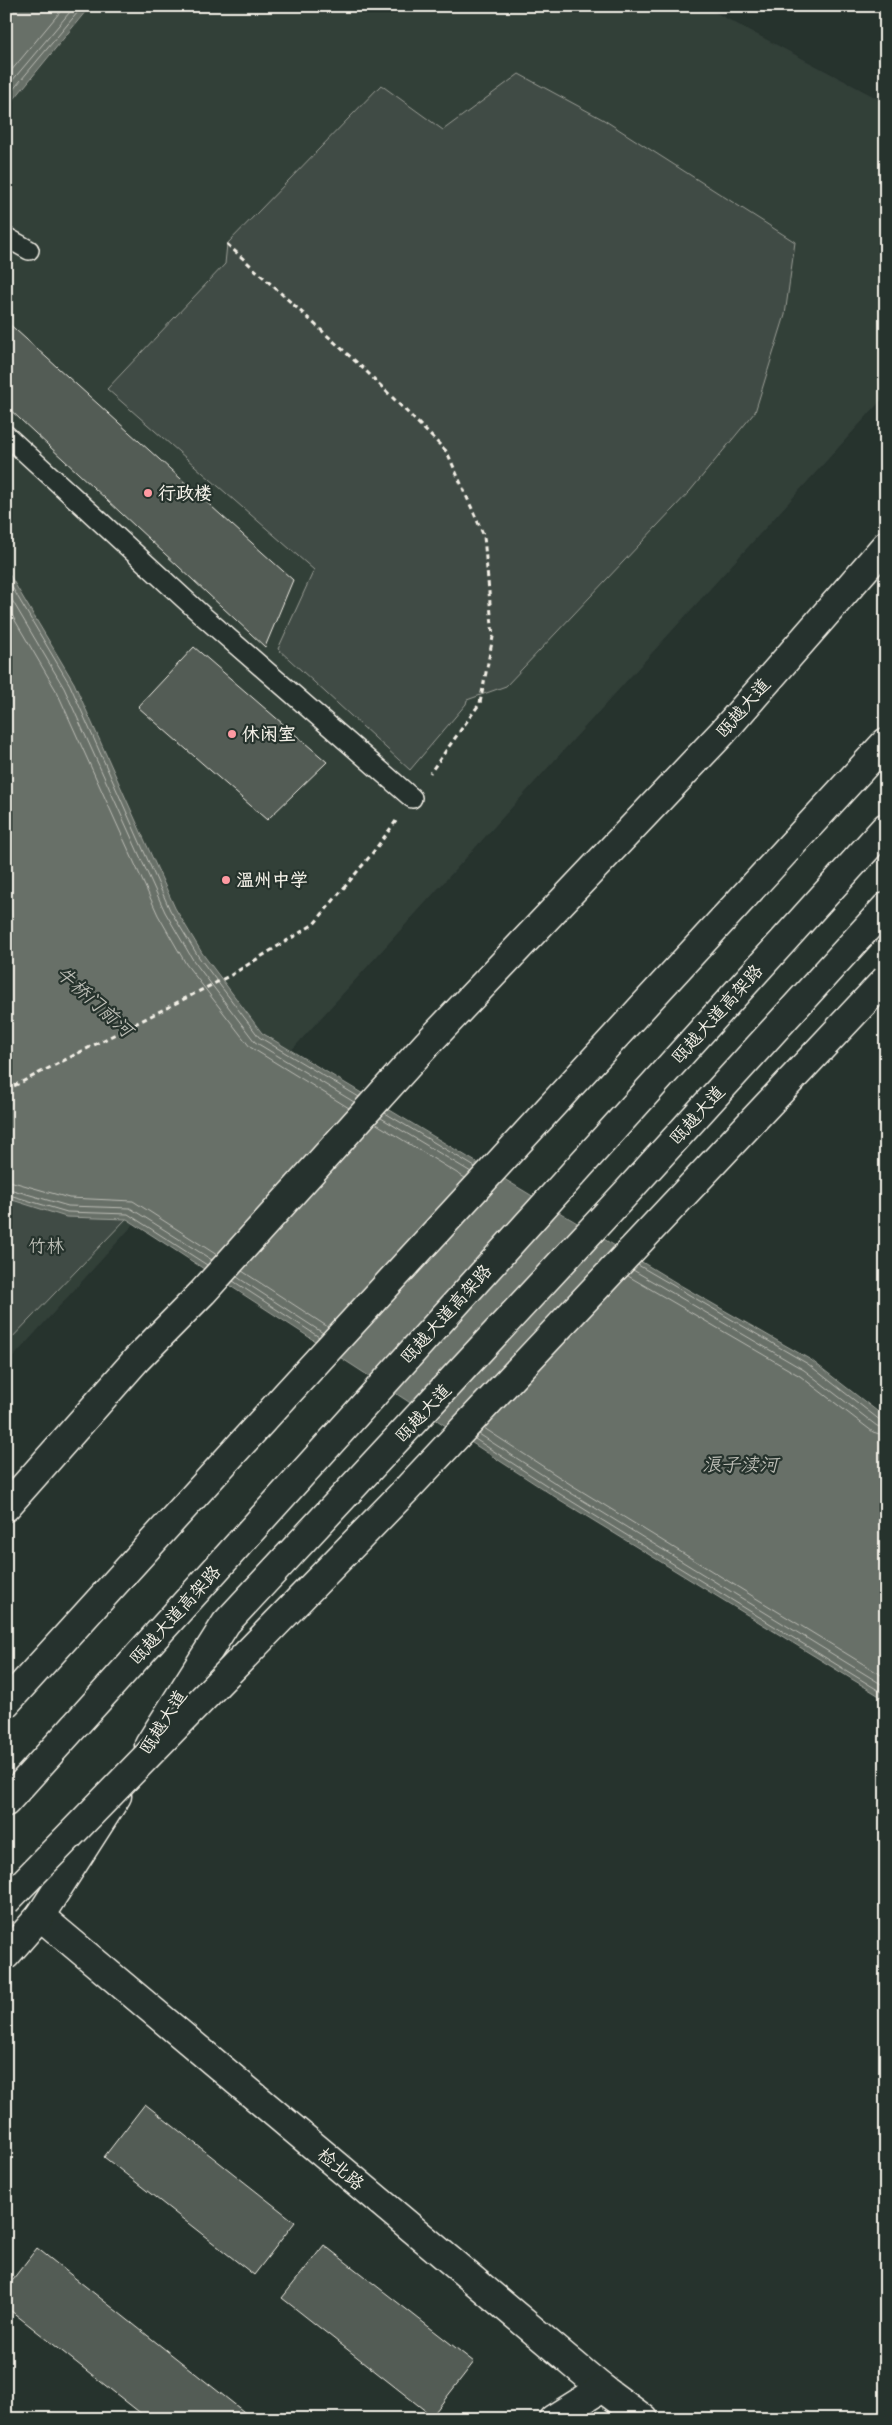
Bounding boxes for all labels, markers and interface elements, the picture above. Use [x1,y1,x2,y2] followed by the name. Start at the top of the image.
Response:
[158,480,212,509] place label: 行政楼
[142,487,154,499] marker: 行政楼
[710,672,779,746] street label: 瓯越大道
[242,721,296,750] place label: 休闲室
[226,728,238,740] marker: 休闲室
[236,867,308,896] place label: 温州中学
[220,874,232,886] marker: 温州中学
[665,958,771,1072] street label: 瓯越大道高架路
[48,960,141,1047] water label: 牛桥门前河
[663,1080,733,1152] street label: 瓯越大道
[28,1233,64,1262] park label: 竹林
[394,1258,500,1372] street label: 瓯越大道高架路
[389,1378,459,1450] street label: 瓯越大道
[702,1451,781,1481] water label: 浪子渎河
[123,1559,229,1673] street label: 瓯越大道高架路
[133,1685,196,1761] street label: 瓯越大道
[310,2142,370,2199] street label: 检北路

